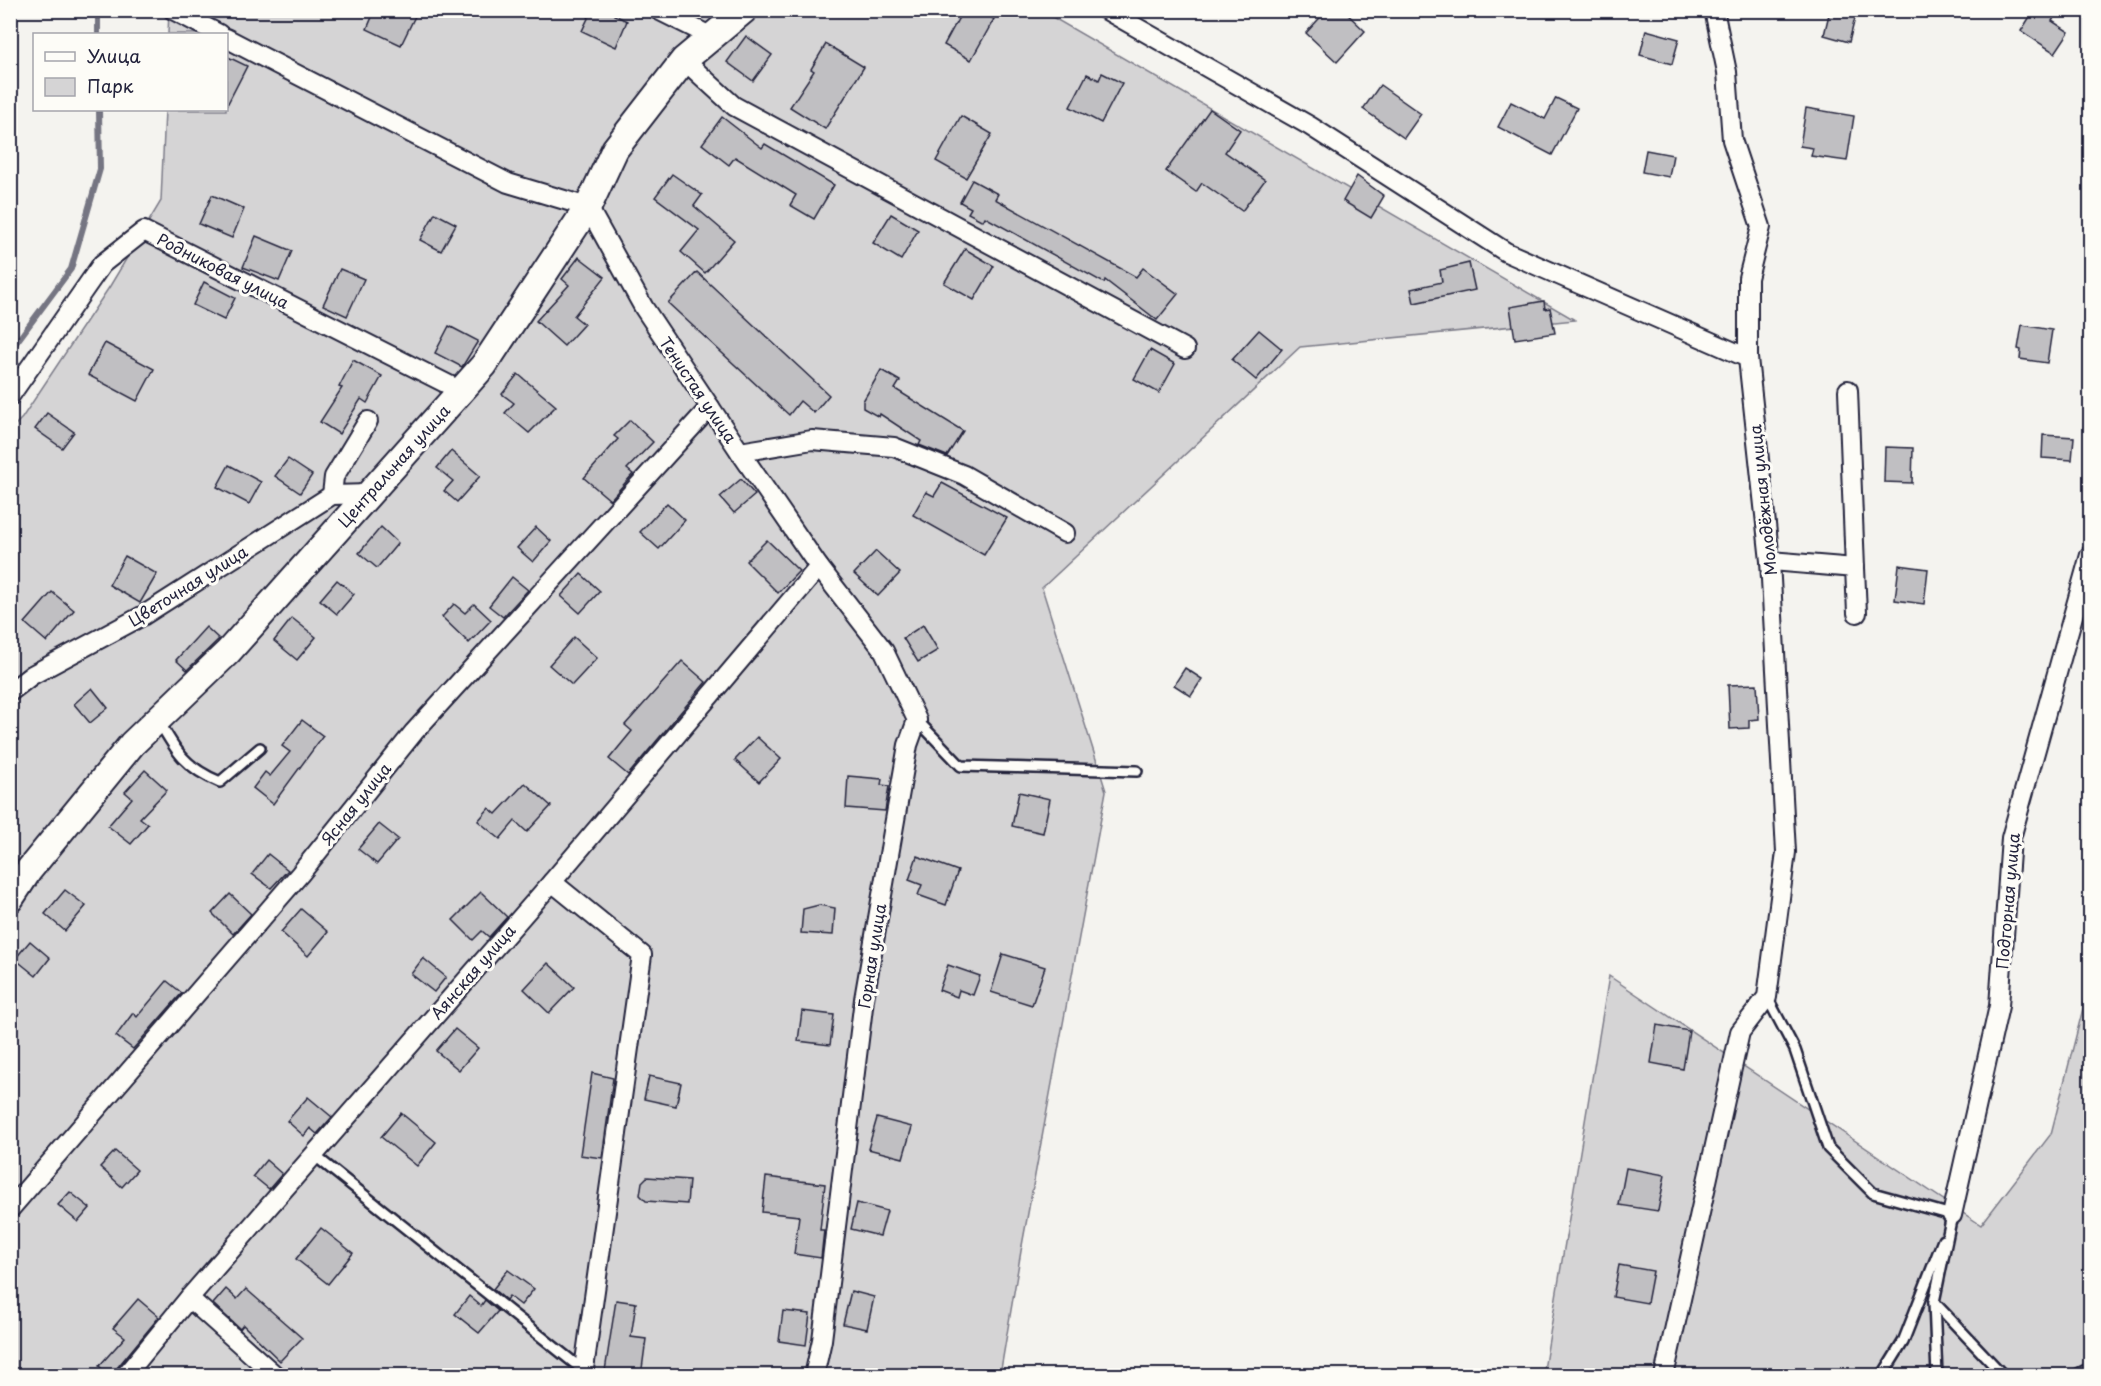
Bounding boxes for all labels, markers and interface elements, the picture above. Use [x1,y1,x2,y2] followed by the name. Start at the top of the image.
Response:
[33,33,228,111] legend
[87,42,141,69] text: Улица
[87,72,134,99] text: Парк
[153,226,294,314] street label: Родниковая улица
[654,331,743,447] street label: Тенистая улица
[332,399,455,532] street label: Центральная улица
[1742,423,1782,577] street label: Молодёжная улица
[123,539,252,632] street label: Цветочная улица
[314,757,396,850] street label: Ясная улица
[1989,832,2025,970] street label: Подгорная улица
[851,902,891,1010] street label: Горная улица
[424,919,520,1024] street label: Аянская улица

